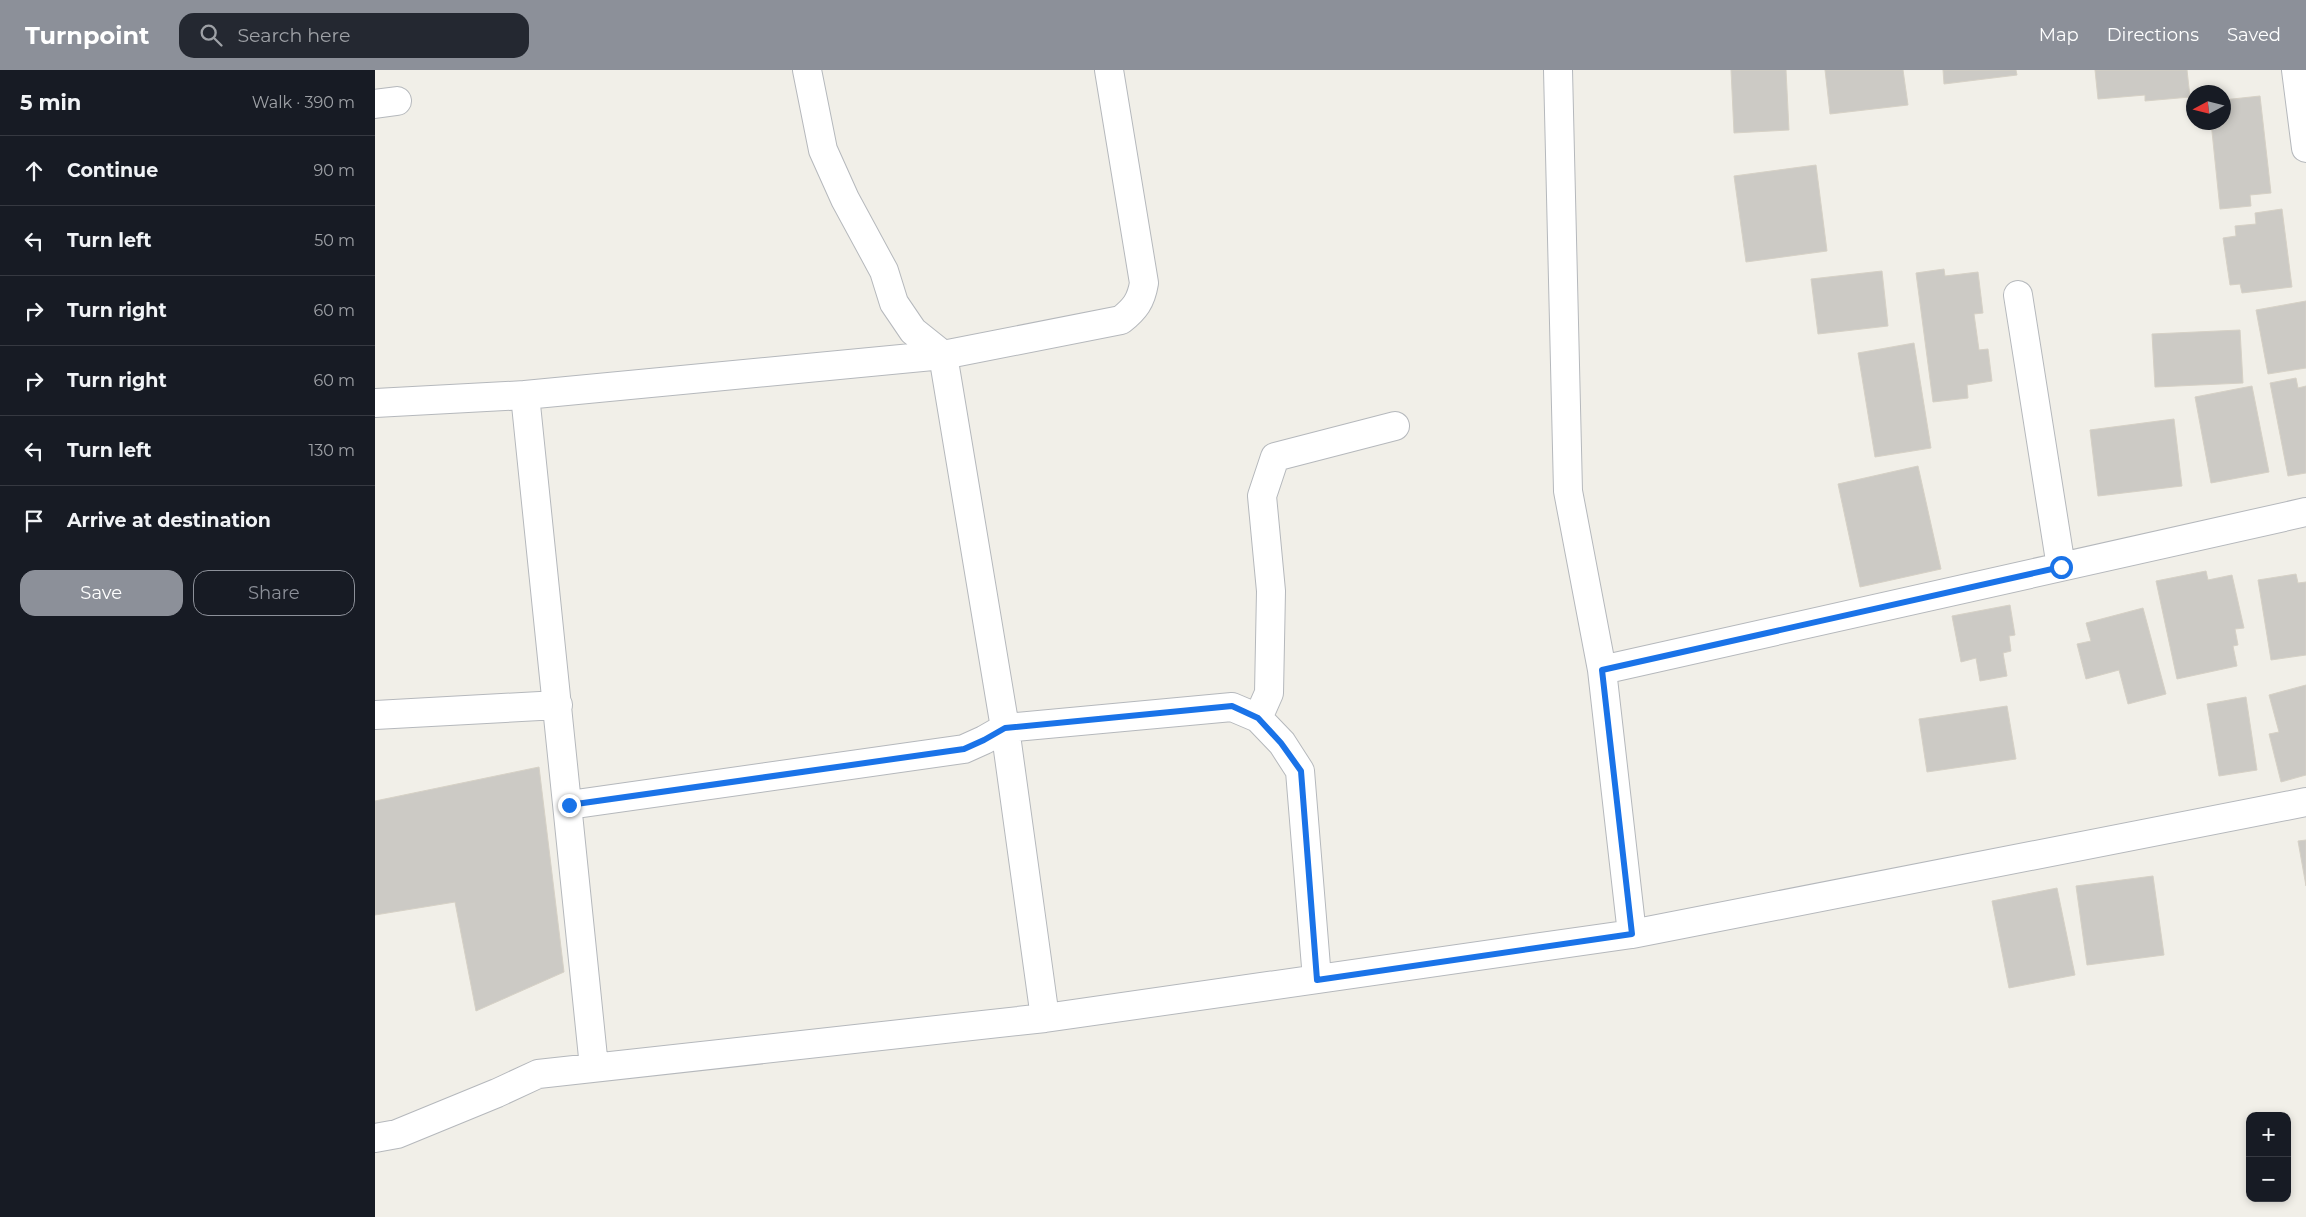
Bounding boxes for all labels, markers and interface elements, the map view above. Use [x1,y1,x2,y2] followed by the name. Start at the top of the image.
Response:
[179,13,529,58] search box
[25,21,149,50] text: Turnpoint
[197,21,225,49] icon: search
[237,24,350,47] text: Search here
[2039,24,2079,46] text: Map
[2107,24,2199,46] text: Directions
[2227,24,2281,46] text: Saved
[2186,85,2231,130] north arrow
[20,90,81,115] text: 5 min
[252,93,355,112] text: Walk · 390 m
[20,157,48,185] icon: ahead
[67,159,158,182] text: Continue
[313,161,355,180] text: 90 m
[20,227,48,255] icon: left
[67,229,152,252] text: Turn left
[314,231,355,250] text: 50 m
[20,297,48,325] icon: right
[67,299,167,322] text: Turn right
[313,301,355,320] text: 60 m
[20,367,48,395] icon: right
[67,369,167,392] text: Turn right
[313,371,355,390] text: 60 m
[20,437,48,465] icon: left
[67,439,152,462] text: Turn left
[308,441,355,460] text: 130 m
[20,507,48,535] icon: arrive
[67,509,271,532] text: Arrive at destination
[2050,556,2073,579] route start
[20,570,183,616] button: Save
[193,570,355,616] button: Share
[558,794,581,817] route end
[2246,1112,2291,1202] map controls
[2246,1112,2291,1157] button: +
[2246,1157,2291,1202] button: −

